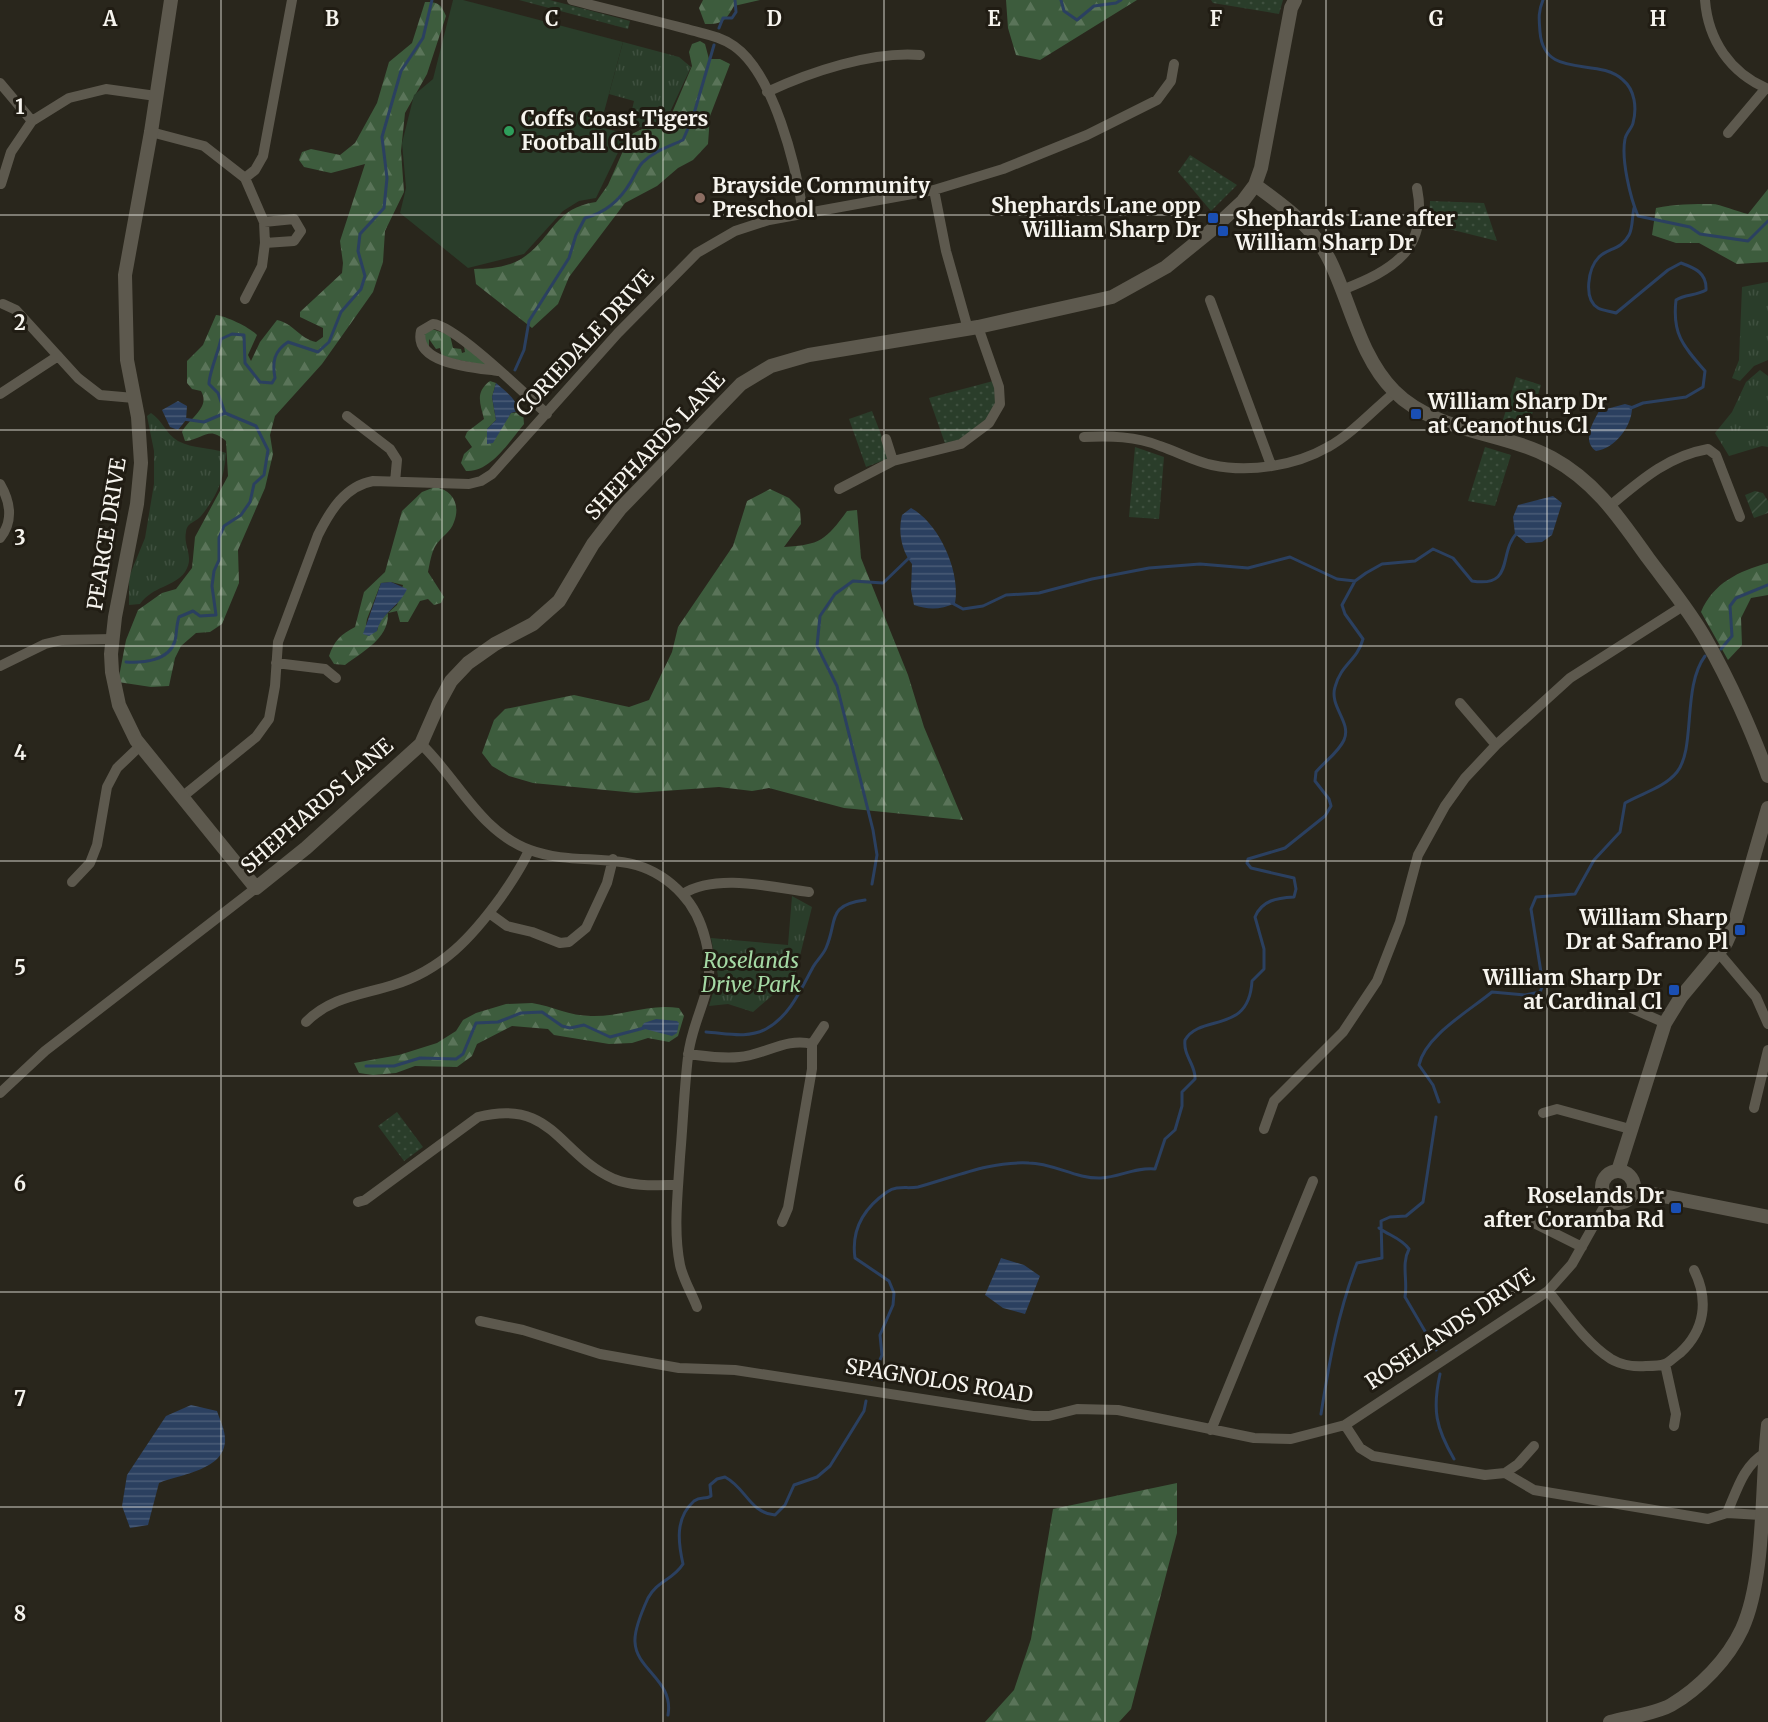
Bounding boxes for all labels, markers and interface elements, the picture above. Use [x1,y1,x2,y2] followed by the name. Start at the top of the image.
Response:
[102,6,118,31] text: A
[325,6,339,31] text: B
[545,6,559,31] text: C
[766,6,782,31] text: D
[987,6,1001,31] text: E
[1210,6,1223,31] text: F
[1429,6,1444,31] text: G
[1650,6,1666,31] text: H
[15,94,25,119] text: 1
[521,105,709,156] place label: Coffs Coast Tigers Football Club
[502,124,516,138] marker: Coffs Coast Tigers Football Club
[712,172,931,223] place label: Brayside Community Preschool
[693,191,707,205] marker: Brayside Community Preschool
[991,192,1201,243] place label: Shephards Lane opp William Sharp Dr
[1234,205,1456,256] place label: Shephards Lane after William Sharp Dr
[1206,211,1220,225] marker: Shephards Lane opp William Sharp Dr
[1216,224,1230,238] marker: Shephards Lane after William Sharp Dr
[510,263,660,422] street label: CORIEDALE DRIVE
[14,310,26,335] text: 2
[579,365,731,526] street label: SHEPHARDS LANE
[1427,388,1607,439] place label: William Sharp Dr at Ceanothus Cl
[1409,407,1423,421] marker: William Sharp Dr at Ceanothus Cl
[81,455,132,612] street label: PEARCE DRIVE
[14,525,26,550] text: 3
[235,732,399,879] street label: SHEPHARDS LANE
[14,740,27,765] text: 4
[1565,904,1728,955] place label: William Sharp Dr at Safrano Pl
[1733,923,1747,937] marker: William Sharp Dr at Safrano Pl
[700,947,801,998] park label: Roselands Drive Park
[14,955,26,980] text: 5
[1482,964,1662,1015] place label: William Sharp Dr at Cardinal Cl
[1667,983,1681,997] marker: William Sharp Dr at Cardinal Cl
[14,1171,26,1196] text: 6
[1484,1182,1664,1233] place label: Roselands Dr after Coramba Rd
[1669,1201,1683,1215] marker: Roselands Dr after Coramba Rd
[1360,1262,1540,1395] street label: ROSELANDS DRIVE
[843,1352,1035,1409] street label: SPAGNOLOS ROAD
[14,1386,26,1411] text: 7
[14,1601,26,1626] text: 8

